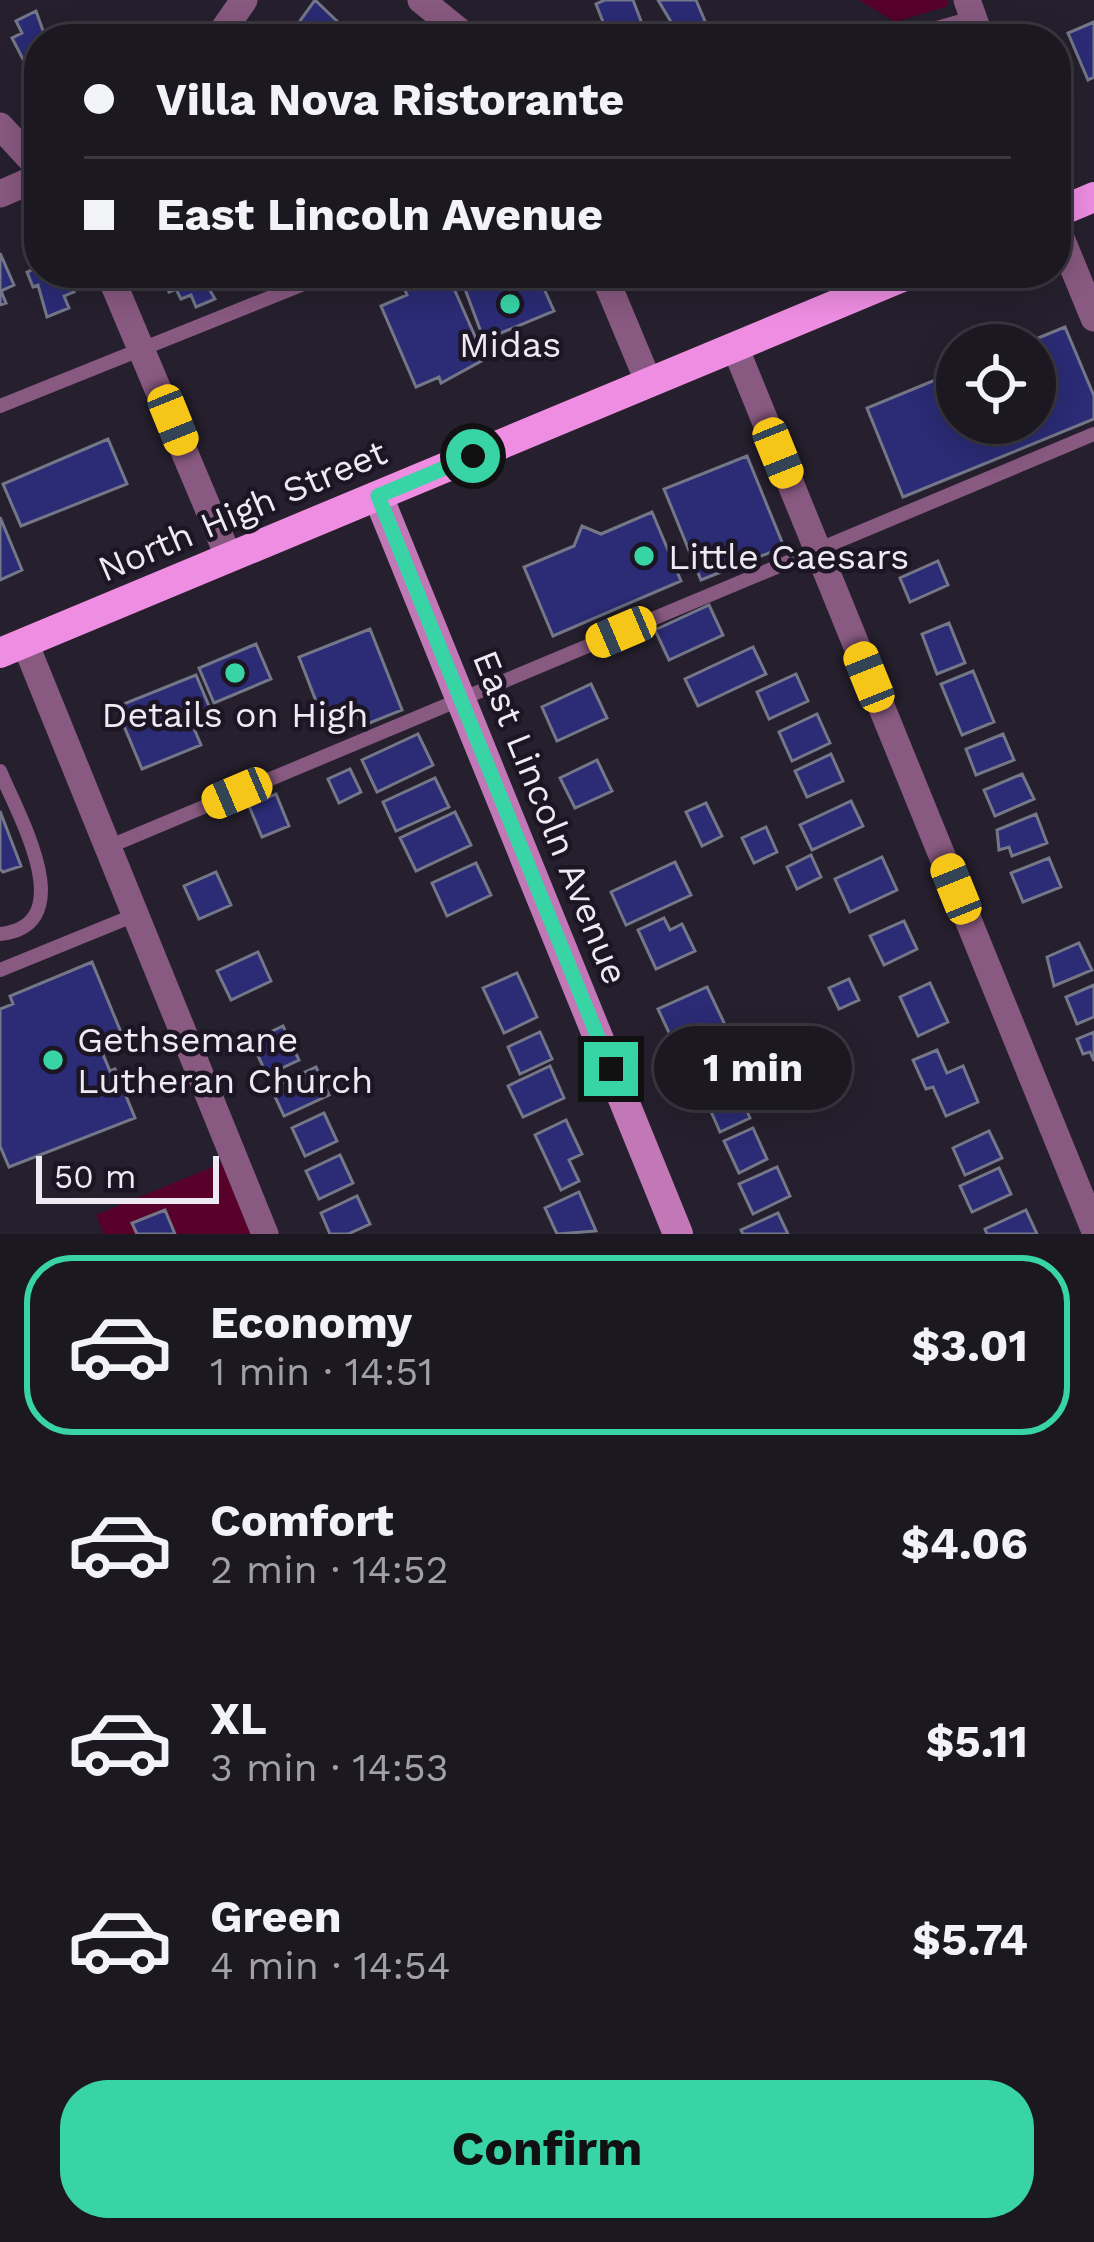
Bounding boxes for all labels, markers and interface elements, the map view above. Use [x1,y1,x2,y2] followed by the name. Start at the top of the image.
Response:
[156,73,624,126] text: Villa Nova Ristorante
[156,188,603,241] text: East Lincoln Avenue
[497,291,523,317] marker: Midas
[459,324,561,366] place label: Midas
[936,324,1056,444] map controls
[936,324,1056,444] button: locate
[143,380,203,460] car
[748,413,808,493] car
[446,429,500,483] route start
[92,431,393,591] street label: North High Street
[668,536,909,578] place label: Little Caesars
[631,543,657,569] marker: Little Caesars
[581,601,661,663] car
[839,637,899,717] car
[464,644,636,990] street label: East Lincoln Avenue
[222,660,248,686] marker: Details on High
[101,694,369,736] place label: Details on High
[197,762,277,824] car
[926,849,986,929] car
[77,1019,373,1102] place label: Gethsemane Lutheran Church
[653,1027,851,1111] callout: 1 min
[584,1042,638,1096] route end
[703,1045,803,1090] text: 1 min
[40,1047,66,1073] marker: Gethsemane Lutheran Church
[36,1150,219,1203] scale bar
[54,1157,136,1196] text: 50 m
[66,1291,174,1399] icon: car
[210,1296,412,1349] text: Economy
[911,1319,1028,1372] text: $3.01
[210,1349,433,1394] text: 1 min · 14:51
[66,1489,174,1597] icon: car
[210,1494,394,1547] text: Comfort
[901,1517,1028,1570] text: $4.06
[210,1547,448,1592] text: 2 min · 14:52
[66,1687,174,1795] icon: car
[210,1692,267,1745] text: XL
[926,1715,1028,1768] text: $5.11
[210,1745,448,1790] text: 3 min · 14:53
[66,1885,174,1993] icon: car
[210,1890,342,1943] text: Green
[912,1913,1028,1966] text: $5.74
[210,1943,451,1988] text: 4 min · 14:54
[60,2080,1034,2218] button: Confirm

